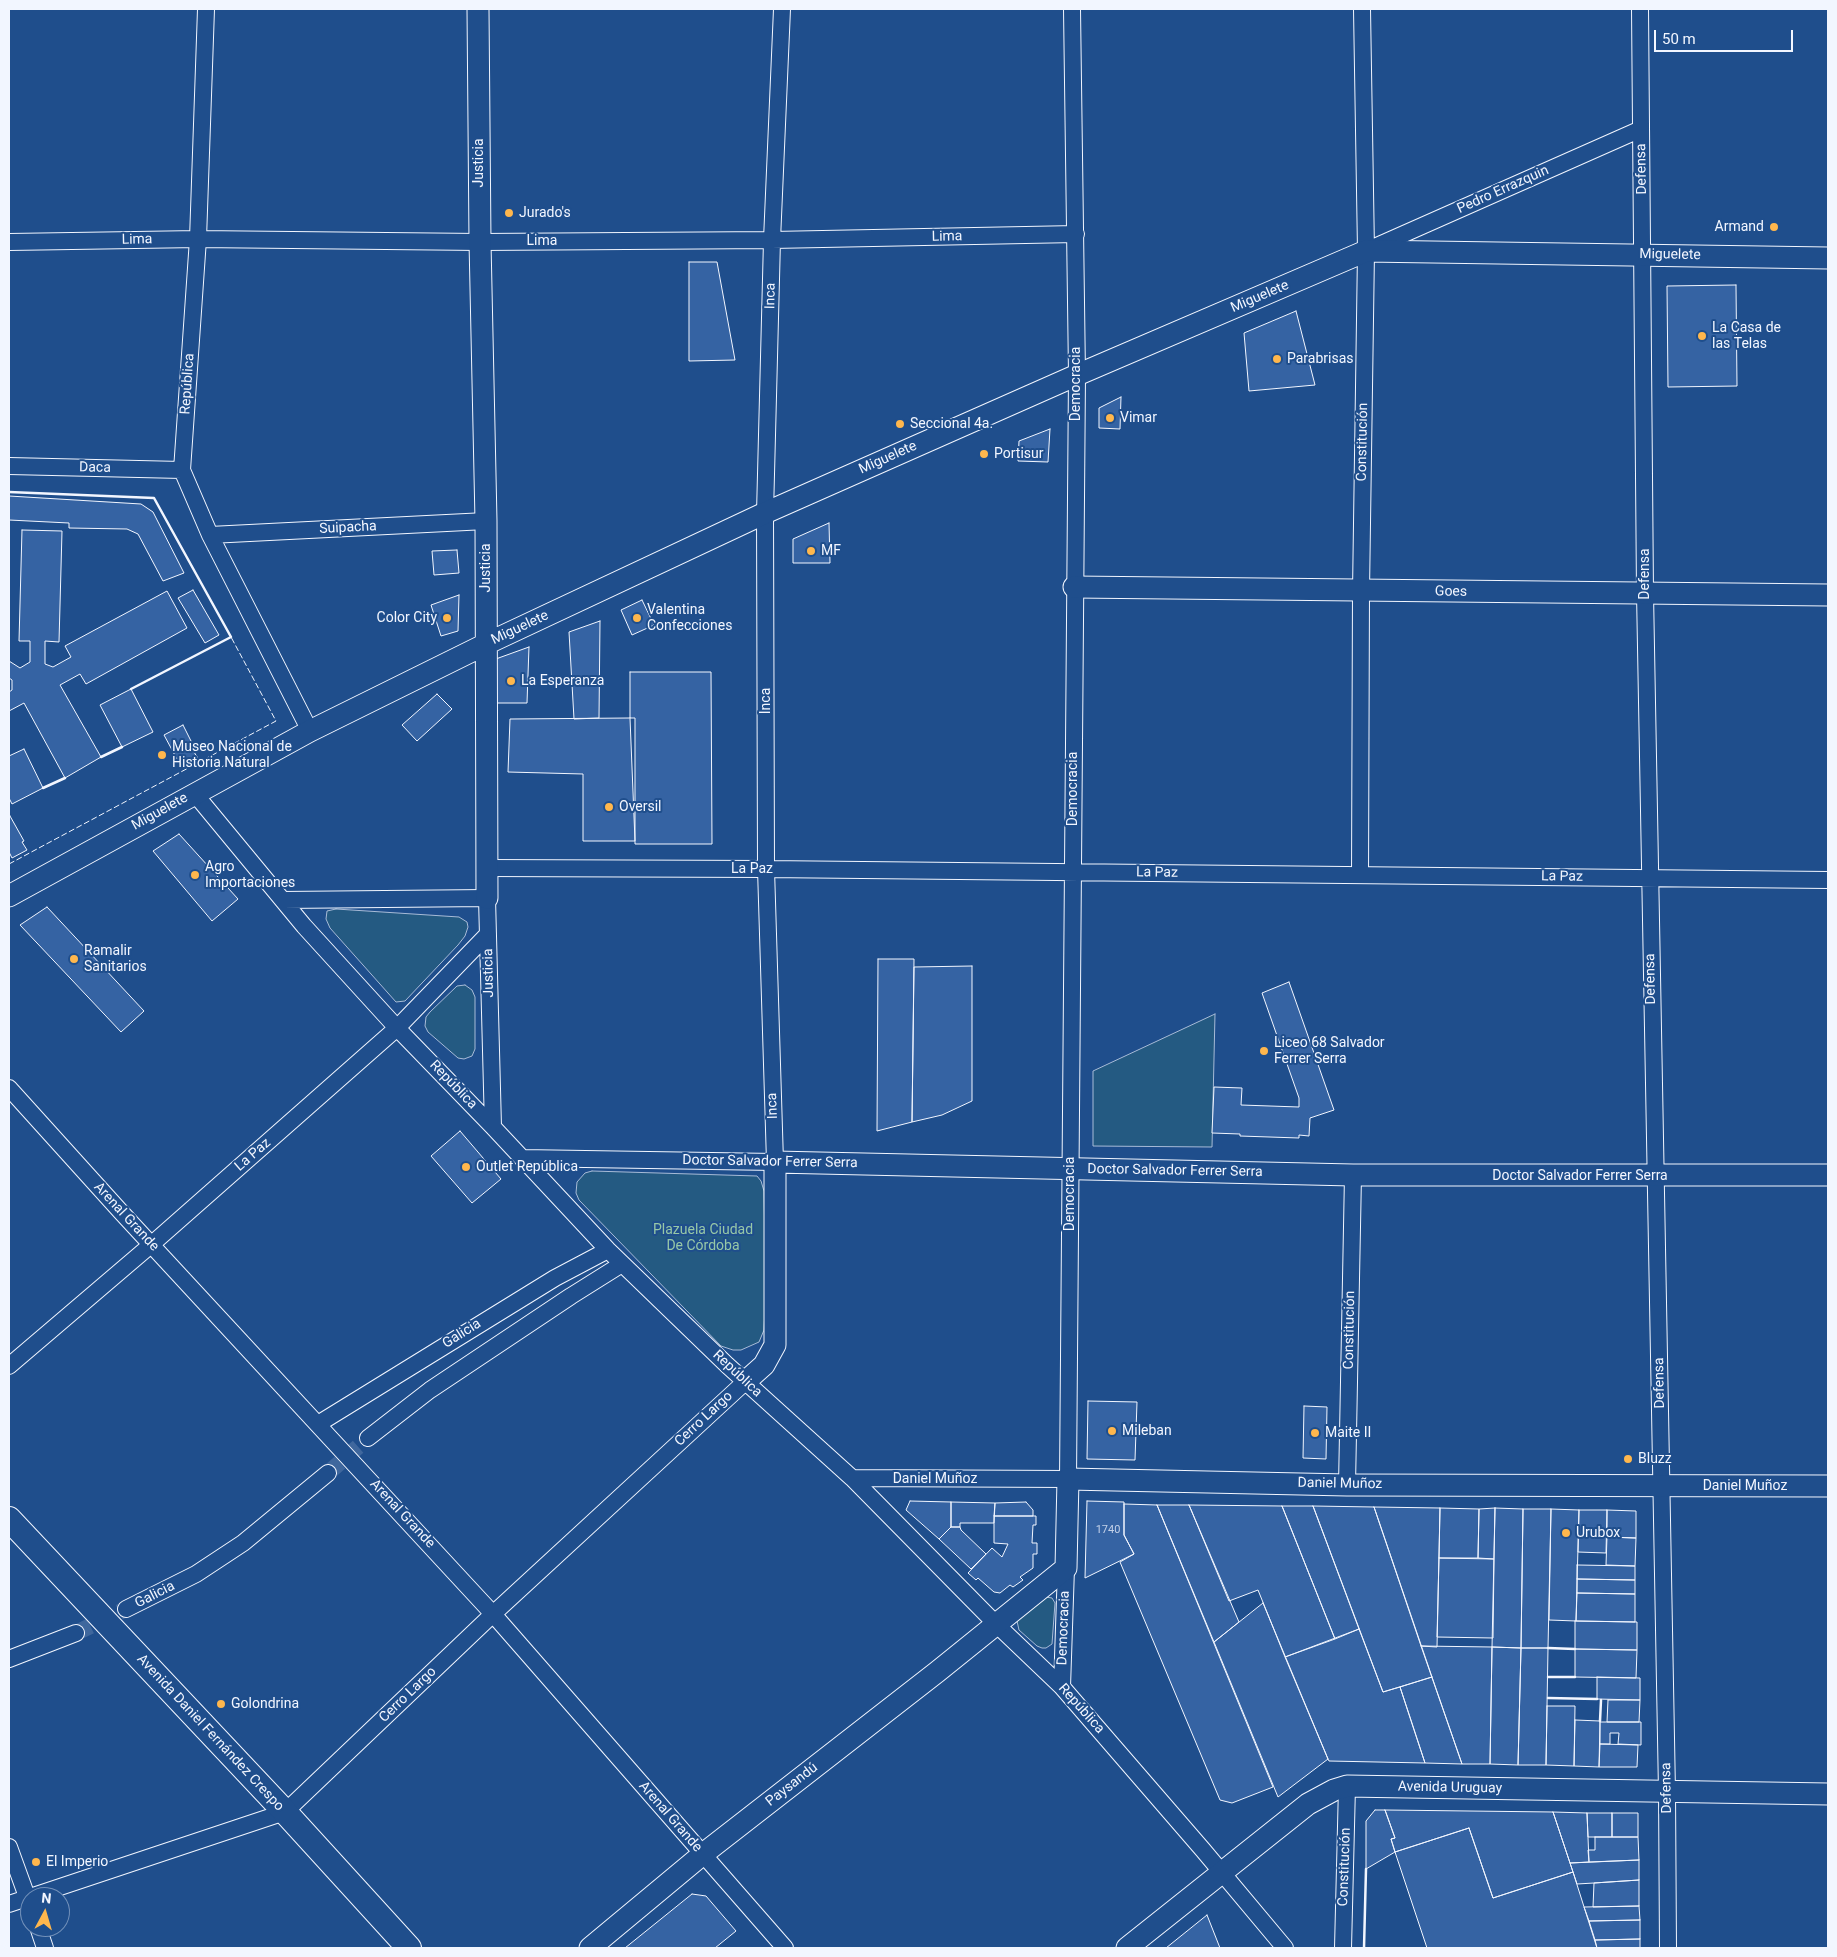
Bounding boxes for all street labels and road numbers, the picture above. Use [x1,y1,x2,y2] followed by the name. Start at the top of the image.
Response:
[471,138,487,188] street label: Justicia
[1633,143,1651,195] street label: Defensa
[1455,162,1551,218] street label: Pedro Errazquin
[931,228,963,246] street label: Lima
[121,231,153,249] street label: Lima
[527,233,557,249] street label: Lima
[1639,246,1701,264] street label: Miguelete
[1228,277,1292,317] street label: Miguelete
[762,283,780,309] street label: Inca
[1068,347,1084,421] street label: Democracia
[177,353,199,415] street label: República
[1354,402,1372,482] street label: Constitución
[857,438,919,478] street label: Miguelete
[79,459,111,477] street label: Daca
[319,518,377,538] street label: Suipacha
[478,544,494,592] street label: Justicia
[1637,548,1653,600] street label: Defensa
[1435,583,1467,601] street label: Goes
[489,607,551,649] street label: Miguelete
[758,688,774,714] street label: Inca
[1065,752,1081,826] street label: Democracia
[129,790,191,834] street label: Miguelete
[731,861,773,877] street label: La Paz
[1136,864,1178,882] street label: La Paz
[1541,868,1583,886] street label: La Paz
[480,948,498,998] street label: Justicia
[1642,953,1660,1005] street label: Defensa
[426,1057,480,1113] street label: República
[764,1092,782,1120] street label: Inca
[232,1135,274,1175] street label: La Paz
[682,1152,858,1172] street label: Doctor Salvador Ferrer Serra
[1062,1157,1078,1231] street label: Democracia
[1087,1161,1263,1181] street label: Doctor Salvador Ferrer Serra
[1492,1168,1668,1184] street label: Doctor Salvador Ferrer Serra
[90,1179,162,1255] street label: Arenal Grande
[1341,1290,1359,1370] street label: Constitución
[440,1316,484,1352] street label: Galicia
[709,1347,765,1401] street label: República
[1651,1357,1669,1409] street label: Defensa
[672,1388,736,1450] street label: Cerro Largo
[893,1471,977,1487] street label: Daniel Muñoz
[1297,1475,1383,1493] street label: Daniel Muñoz
[366,1476,438,1552] street label: Arenal Grande
[1703,1478,1787,1494] street label: Daniel Muñoz
[132,1578,178,1612] street label: Galicia
[1054,1590,1074,1666] street label: Democracia
[133,1651,287,1815] street label: Avenida Daniel Fernández Crespo
[376,1664,440,1726] street label: Cerro Largo
[1054,1681,1108,1737] street label: República
[763,1760,821,1810] street label: Paysandú
[1658,1762,1676,1814] street label: Defensa
[635,1778,705,1856] street label: Arenal Grande
[1398,1779,1502,1797] street label: Avenida Uruguay
[1335,1827,1355,1907] street label: Constitución

